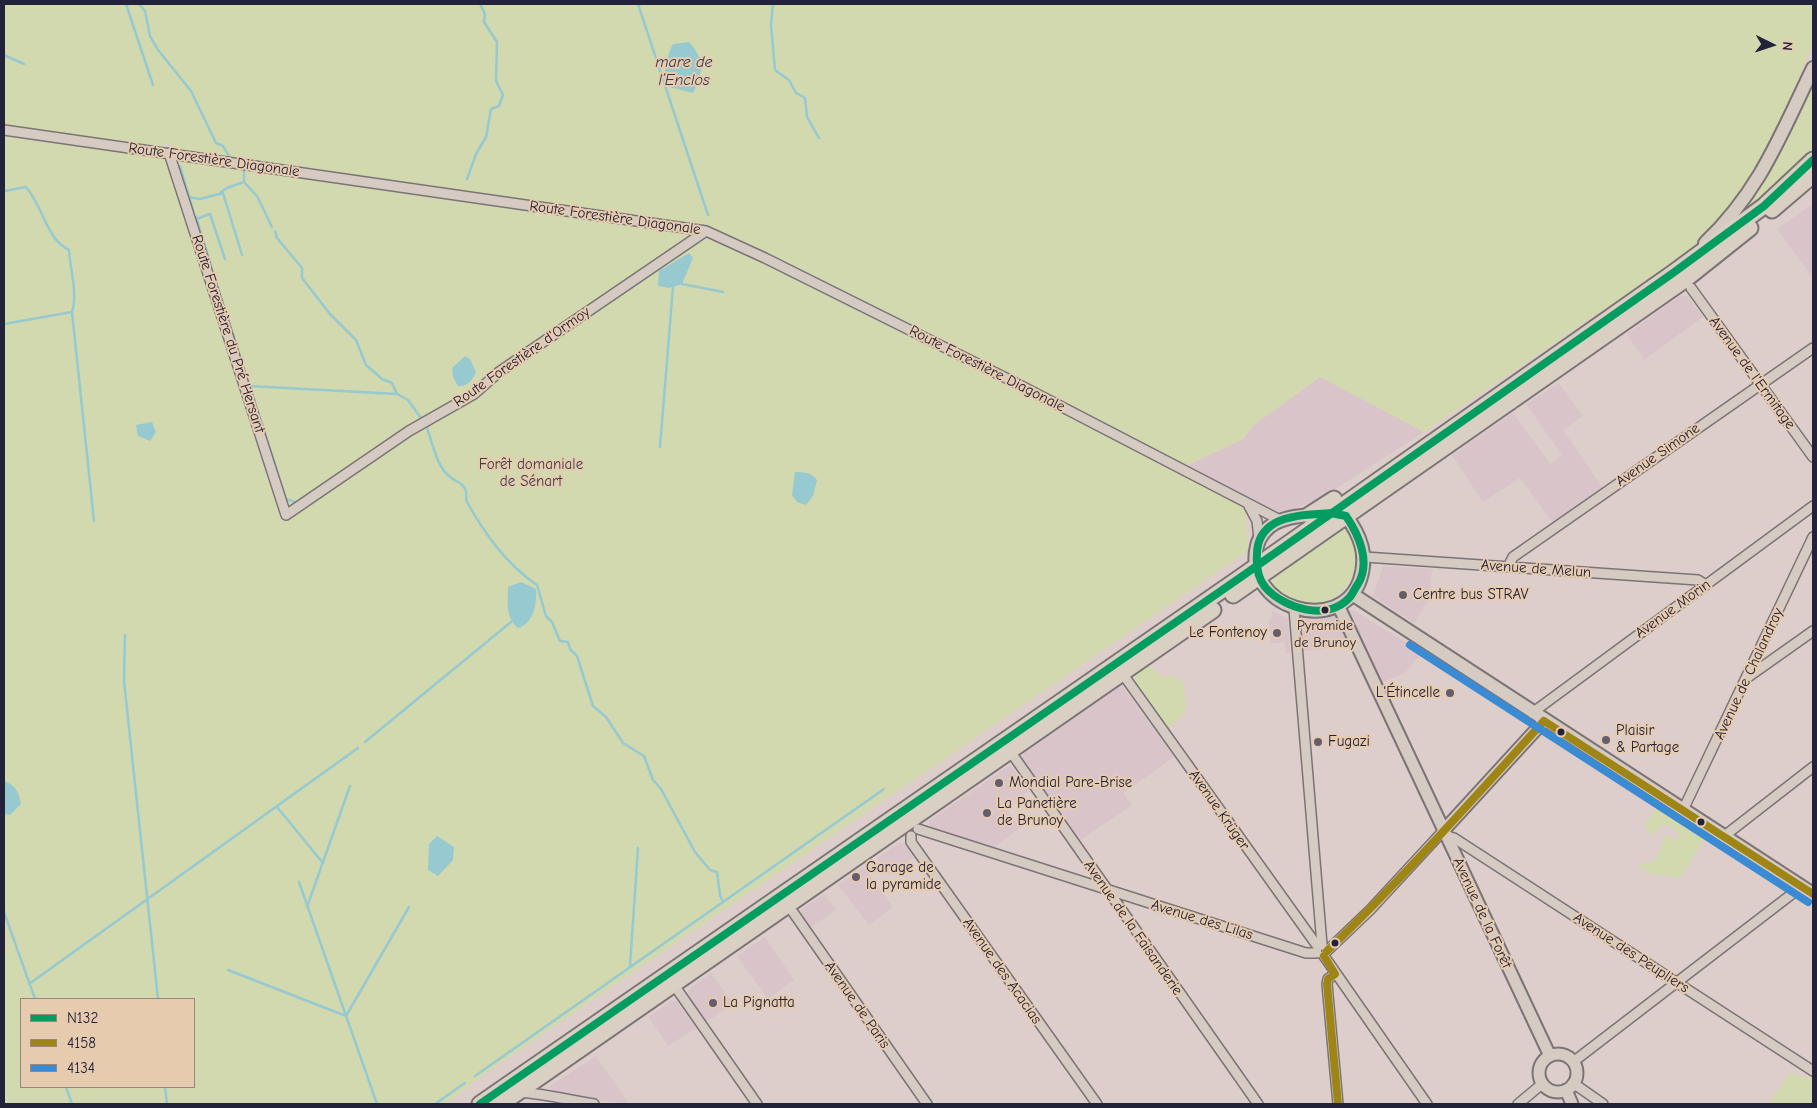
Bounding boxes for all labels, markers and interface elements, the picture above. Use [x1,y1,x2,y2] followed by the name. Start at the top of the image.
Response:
[1747,20,1797,70] north arrow
[1779,41,1796,51] text: N
[655,52,713,90] water label: mare de l’Enclos
[127,139,301,181] street label: Route Forestière Diagonale
[528,197,702,239] street label: Route Forestière Diagonale
[187,233,269,435] street label: Route Forestière du Pré Hersant
[450,303,594,411] street label: Route Forestière d'Ormoy
[1705,313,1799,433] street label: Avenue de l'Ermitage
[906,322,1068,416] street label: Route Forestière Diagonale
[1612,419,1704,491] street label: Avenue Simone
[479,456,583,491] park label: Forêt domaniale de Sénart
[1480,556,1592,582] street label: Avenue de Melun
[1632,576,1714,642] street label: Avenue Morin
[1413,586,1529,604] place label: Centre bus STRAV
[1397,589,1409,601] marker: Centre bus STRAV
[1320,605,1330,615] marker: Pyramide de Brunoy
[1711,605,1787,743] street label: Avenue de Chalandray
[1294,618,1356,650] place label: Pyramide de Brunoy
[1189,624,1267,642] place label: Le Fontenoy
[1271,627,1283,639] marker: Le Fontenoy
[1376,684,1440,702] place label: L'Étincelle
[1444,687,1456,699] marker: L'Étincelle
[1616,722,1679,757] place label: Plaisir & Partage
[1556,727,1566,737] unlabelled marker
[1328,733,1370,751] place label: Fugazi
[1600,734,1612,746] marker: Plaisir & Partage
[1312,736,1324,748] marker: Fugazi
[1185,766,1253,854] street label: Avenue Krüger
[1009,774,1132,792] place label: Mondial Pare-Brise
[993,777,1005,789] marker: Mondial Pare-Brise
[997,795,1077,830] place label: La Panetière de Brunoy
[981,807,993,819] marker: La Panetière de Brunoy
[1696,817,1706,827] unlabelled marker
[1448,855,1516,971] street label: Avenue de la Forêt
[1080,857,1186,999] street label: Avenue de la Faisanderie
[866,859,941,894] place label: Garage de la pyramide
[850,871,862,883] marker: Garage de la pyramide
[1149,896,1255,944] street label: Avenue des Lilas
[1570,909,1692,997] street label: Avenue des Peupliers
[959,914,1045,1028] street label: Avenue des Acacias
[1330,938,1340,948] unlabelled marker
[820,958,894,1052] street label: Avenue de Paris
[723,994,795,1012] place label: La Pignatta
[707,997,719,1009] marker: La Pignatta
[20,998,195,1088] legend
[67,1009,98,1027] text: N132
[67,1034,96,1052] text: 4158
[67,1059,95,1077] text: 4134

